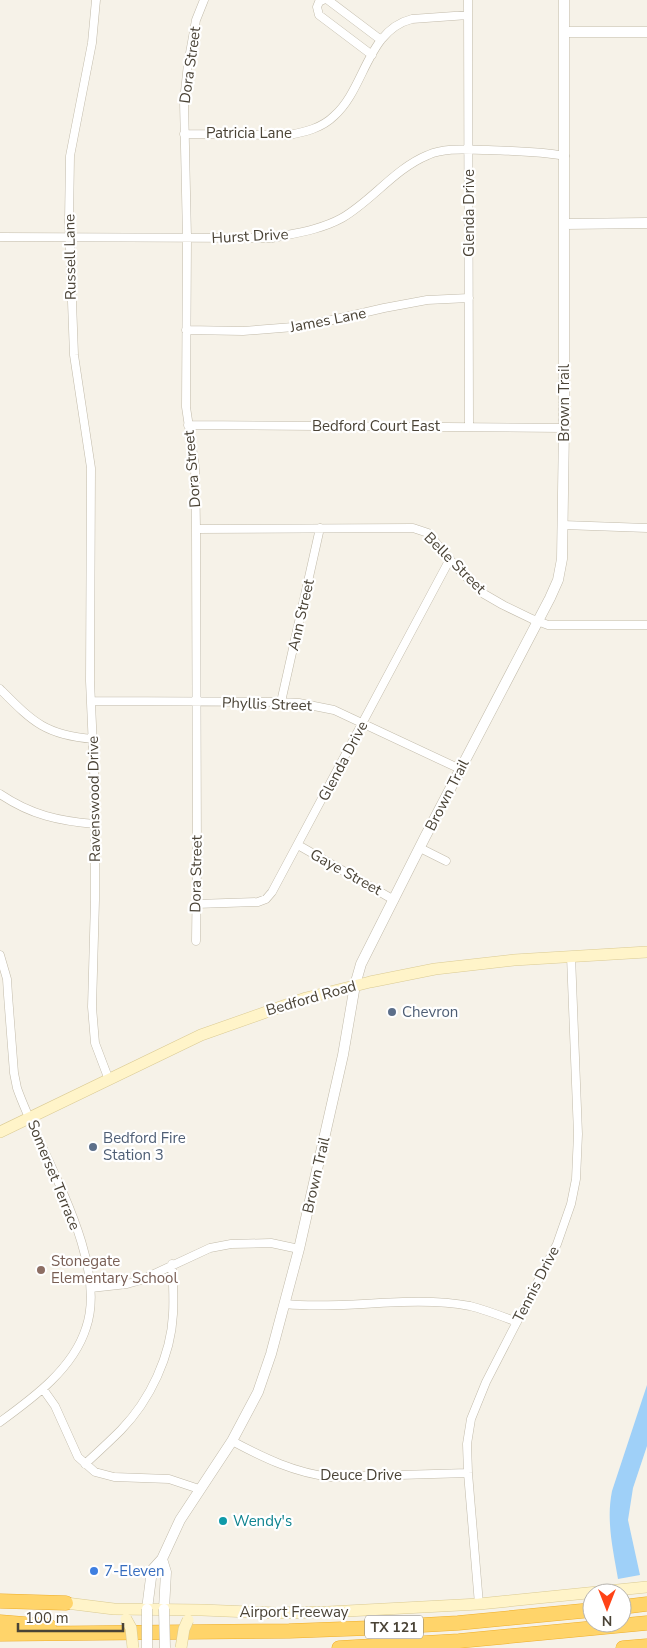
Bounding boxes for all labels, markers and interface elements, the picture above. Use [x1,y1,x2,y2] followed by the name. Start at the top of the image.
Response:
[175,24,205,105] street label: Dora Street
[206,123,292,143] street label: Patricia Lane
[459,169,479,257] street label: Glenda Drive
[59,214,81,300] street label: Russell Lane
[211,224,289,248] street label: Hurst Drive
[287,303,368,337] street label: James Lane
[554,364,574,442] street label: Brown Trail
[312,416,441,436] street label: Bedford Court East
[179,429,205,508] street label: Dora Street
[420,528,491,599] street label: Belle Street
[283,577,319,653] street label: Ann Street
[222,692,313,716] street label: Phyllis Street
[314,717,372,804] street label: Glenda Drive
[83,736,105,862] street label: Ravenswood Drive
[420,755,474,834] street label: Brown Trail
[185,834,207,913] street label: Dora Street
[307,844,386,900] street label: Gaye Street
[264,976,358,1020] street label: Bedford Road
[402,1002,458,1022] place label: Chevron
[386,1006,398,1018] marker: Chevron
[23,1117,85,1233] street label: Somerset Terrace
[103,1128,186,1165] place label: Bedford Fire Station 3
[298,1134,335,1215] street label: Brown Trail
[87,1141,99,1153] marker: Bedford Fire Station 3
[508,1242,564,1326] street label: Tennis Drive
[51,1251,178,1288] place label: Stonegate Elementary School
[35,1264,47,1276] marker: Stonegate Elementary School
[320,1465,402,1485] street label: Deuce Drive
[233,1511,292,1531] place label: Wendy's
[217,1515,229,1527] marker: Wendy's
[104,1561,164,1581] place label: 7-Eleven
[88,1565,100,1577] marker: 7-Eleven
[582,1583,632,1633] north arrow
[18,1600,122,1632] scale bar
[240,1602,349,1622] street label: Airport Freeway
[25,1608,69,1628] text: 100 m
[602,1611,612,1630] text: N
[365,1615,423,1638] road number: TX 121

